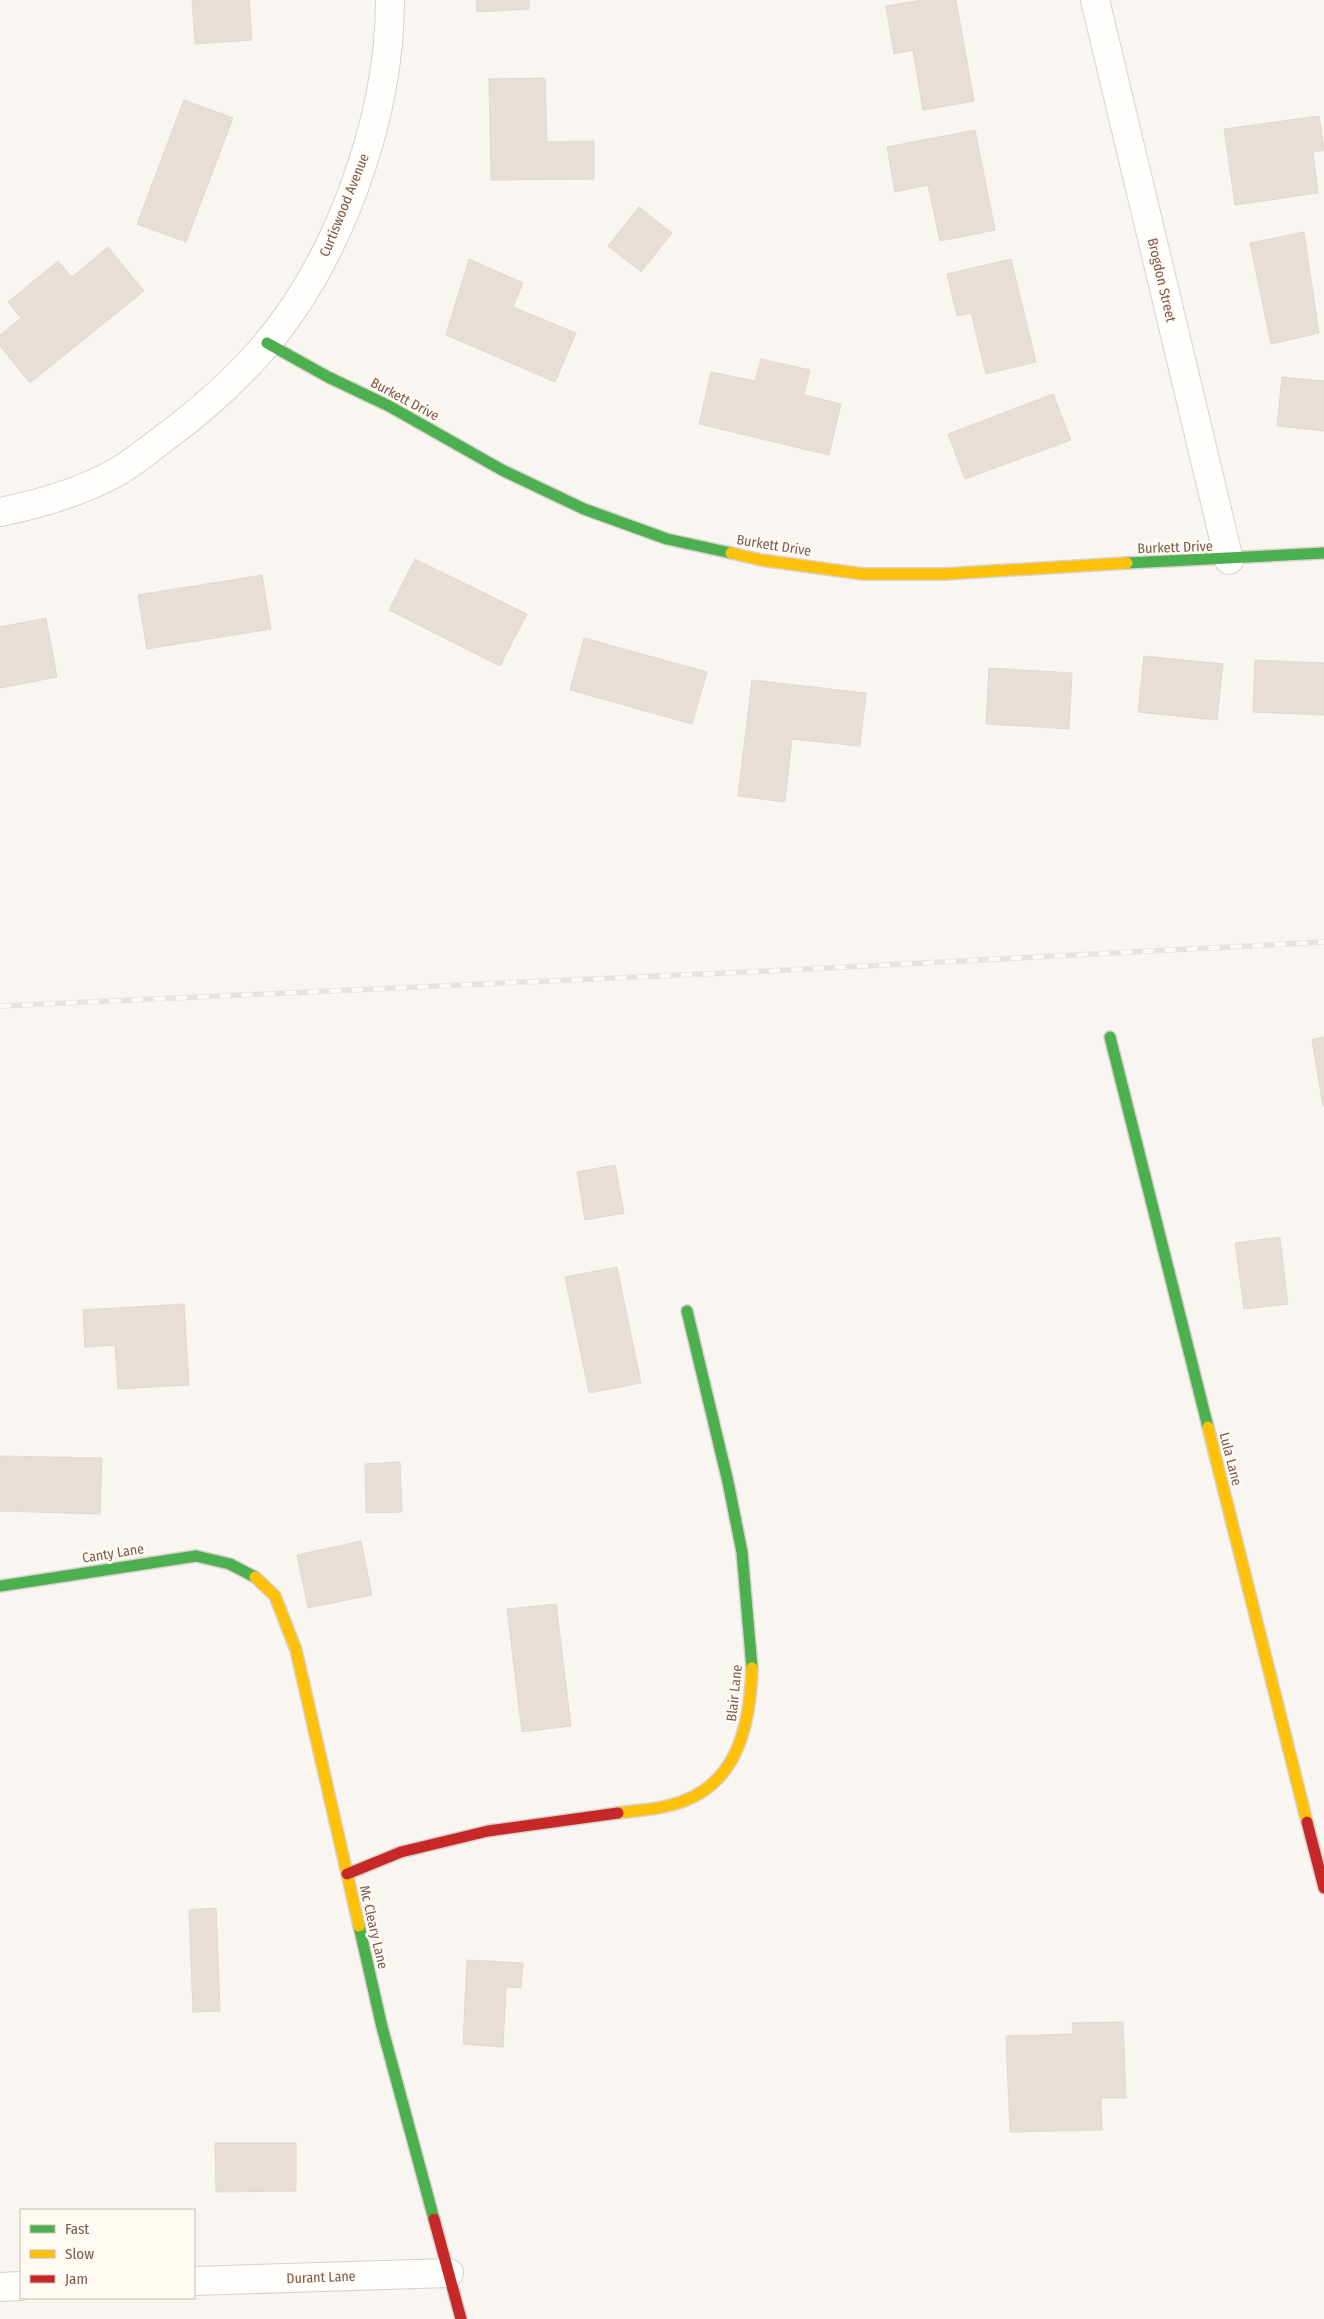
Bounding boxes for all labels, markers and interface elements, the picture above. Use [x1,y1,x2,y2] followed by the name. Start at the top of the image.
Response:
[316,151,373,259] street label: Curtiswood Avenue
[1144,236,1180,324] street label: Brogdon Street
[368,374,442,425] street label: Burkett Drive
[735,531,813,560] street label: Burkett Drive
[1137,538,1213,557] street label: Burkett Drive
[1216,1431,1245,1488] street label: Lula Lane
[81,1540,145,1567] street label: Canty Lane
[723,1664,746,1722] street label: Blair Lane
[356,1884,391,1971] street label: Mc Cleary Lane
[20,2209,195,2299] legend
[65,2220,89,2238] text: Fast
[65,2245,94,2263] text: Slow
[286,2268,356,2287] street label: Durant Lane
[65,2270,88,2288] text: Jam

